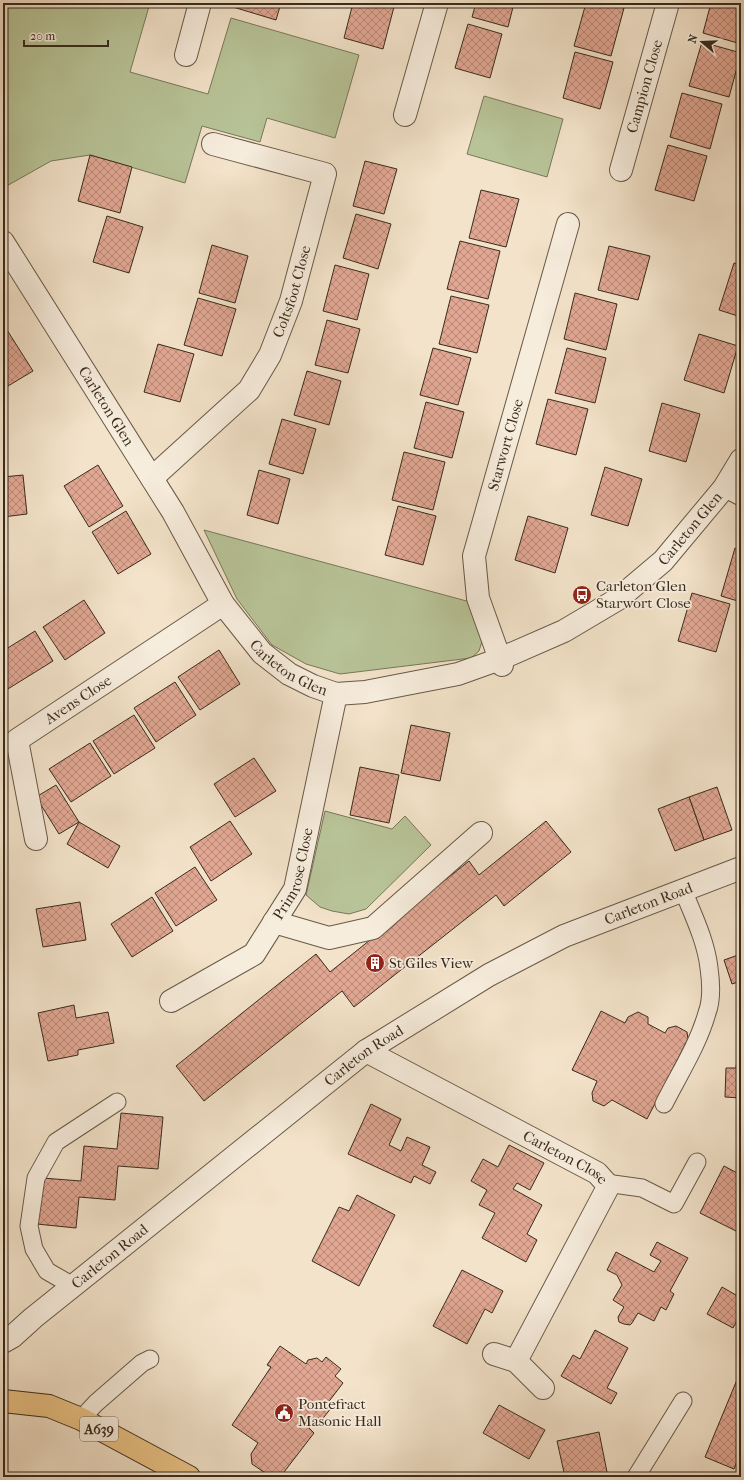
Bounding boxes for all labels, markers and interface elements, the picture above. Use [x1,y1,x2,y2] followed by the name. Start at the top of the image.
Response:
[24,22,108,48] scale bar
[682,22,722,62] north arrow
[30,29,55,43] text: 20 m
[686,32,701,45] text: N
[623,37,666,135] street label: Campion Close
[269,243,315,340] street label: Coltsfoot Close
[75,363,138,449] street label: Carleton Glen
[484,396,527,493] street label: Starwort Close
[654,488,726,569] street label: Carleton Glen
[596,577,691,612] place label: Carleton Glen Starwort Close
[571,584,593,606] bus stop icon: Carleton Glen Starwort Close
[246,636,330,699] street label: Carleton Glen
[40,671,115,729] street label: Avens Close
[269,826,317,923] street label: Primrose Close
[602,878,696,929] street label: Carleton Road
[364,952,386,974] building icon: St Giles View
[389,954,474,972] place label: St Giles View
[321,1021,407,1090] street label: Carleton Road
[520,1127,612,1188] street label: Carleton Close
[68,1220,152,1293] street label: Carleton Road
[298,1395,382,1430] place label: Pontefract Masonic Hall
[273,1402,295,1424] public building icon: Pontefract Masonic Hall
[80,1417,118,1441] road number: A639

